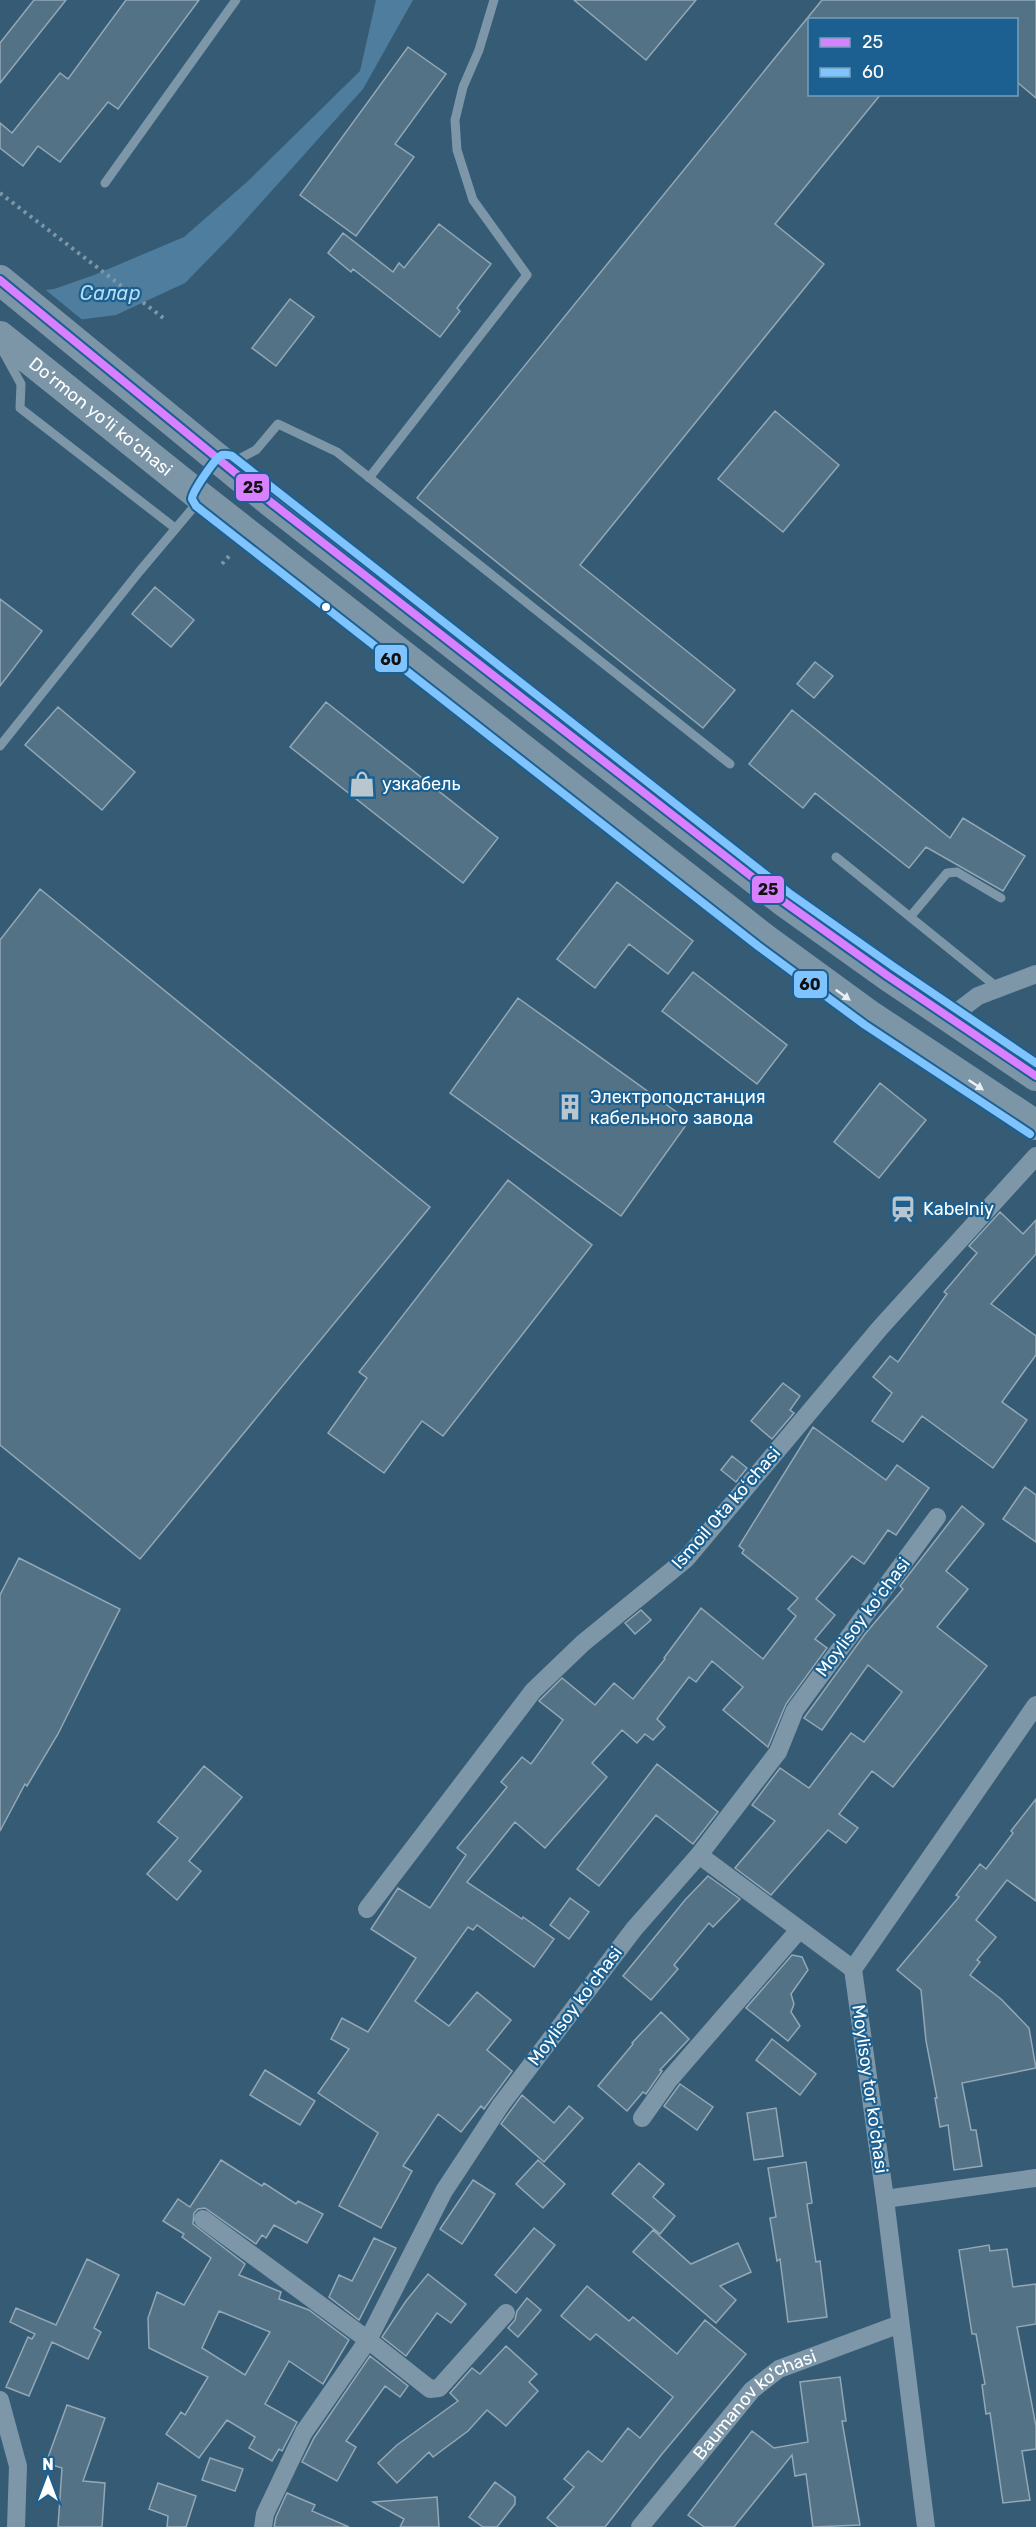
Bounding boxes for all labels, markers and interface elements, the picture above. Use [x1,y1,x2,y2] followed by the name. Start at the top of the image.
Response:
[808,18,1018,96] legend
[862,31,883,53] text: 25
[862,61,884,83] text: 60
[80,281,140,305] water label: Салар
[24,353,177,481] street label: Do‘rmon yo‘li ko‘chasi
[235,473,270,502] line badge: 25
[243,478,263,497] text: 25
[320,601,332,613] unlabelled marker
[374,644,408,673] line badge: 60
[380,650,402,669] text: 60
[347,769,377,799] shop icon: узкабель
[382,773,461,795] place label: узкабель
[751,875,785,904] line badge: 25
[758,880,778,899] text: 25
[793,970,828,999] line badge: 60
[799,975,821,994] text: 60
[835,989,850,1001] one-way arrow
[967,1079,984,1090] one-way arrow
[590,1086,765,1129] place label: Электроподстанция кабельного завода
[555,1092,585,1122] building icon: Электроподстанция кабельного завода
[888,1194,918,1224] station icon: Kabelniy
[923,1198,994,1220] place label: Kabelniy
[667,1442,785,1574] street label: Ismoil Ota koʻchasi
[811,1553,915,1681] street label: Moylisoy koʻchasi
[523,1942,627,2070] street label: Moylisoy koʻchasi
[847,2003,893,2175] street label: Moylisoy tor ko'chasi
[688,2345,819,2464] street label: Baumanov ko'chasi
[18,2449,78,2509] north arrow
[42,2455,54,2474] text: N

